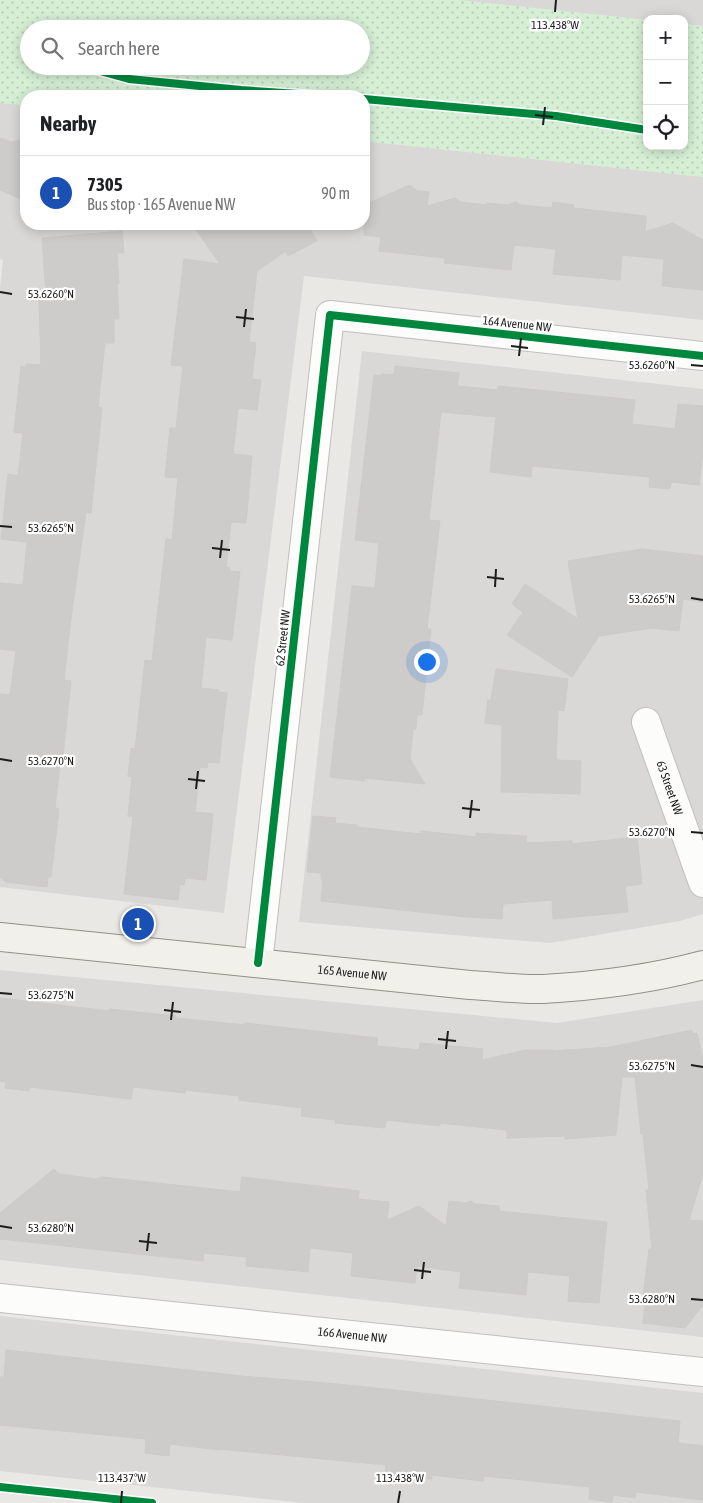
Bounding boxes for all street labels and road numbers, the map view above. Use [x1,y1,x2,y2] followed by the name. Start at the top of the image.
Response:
[482,313,552,335] street label: 164 Avenue NW
[273,609,293,667] street label: 62 Street NW
[653,759,686,817] street label: 63 Street NW
[317,962,388,983] street label: 165 Avenue NW
[317,1324,388,1346] street label: 166 Avenue NW

